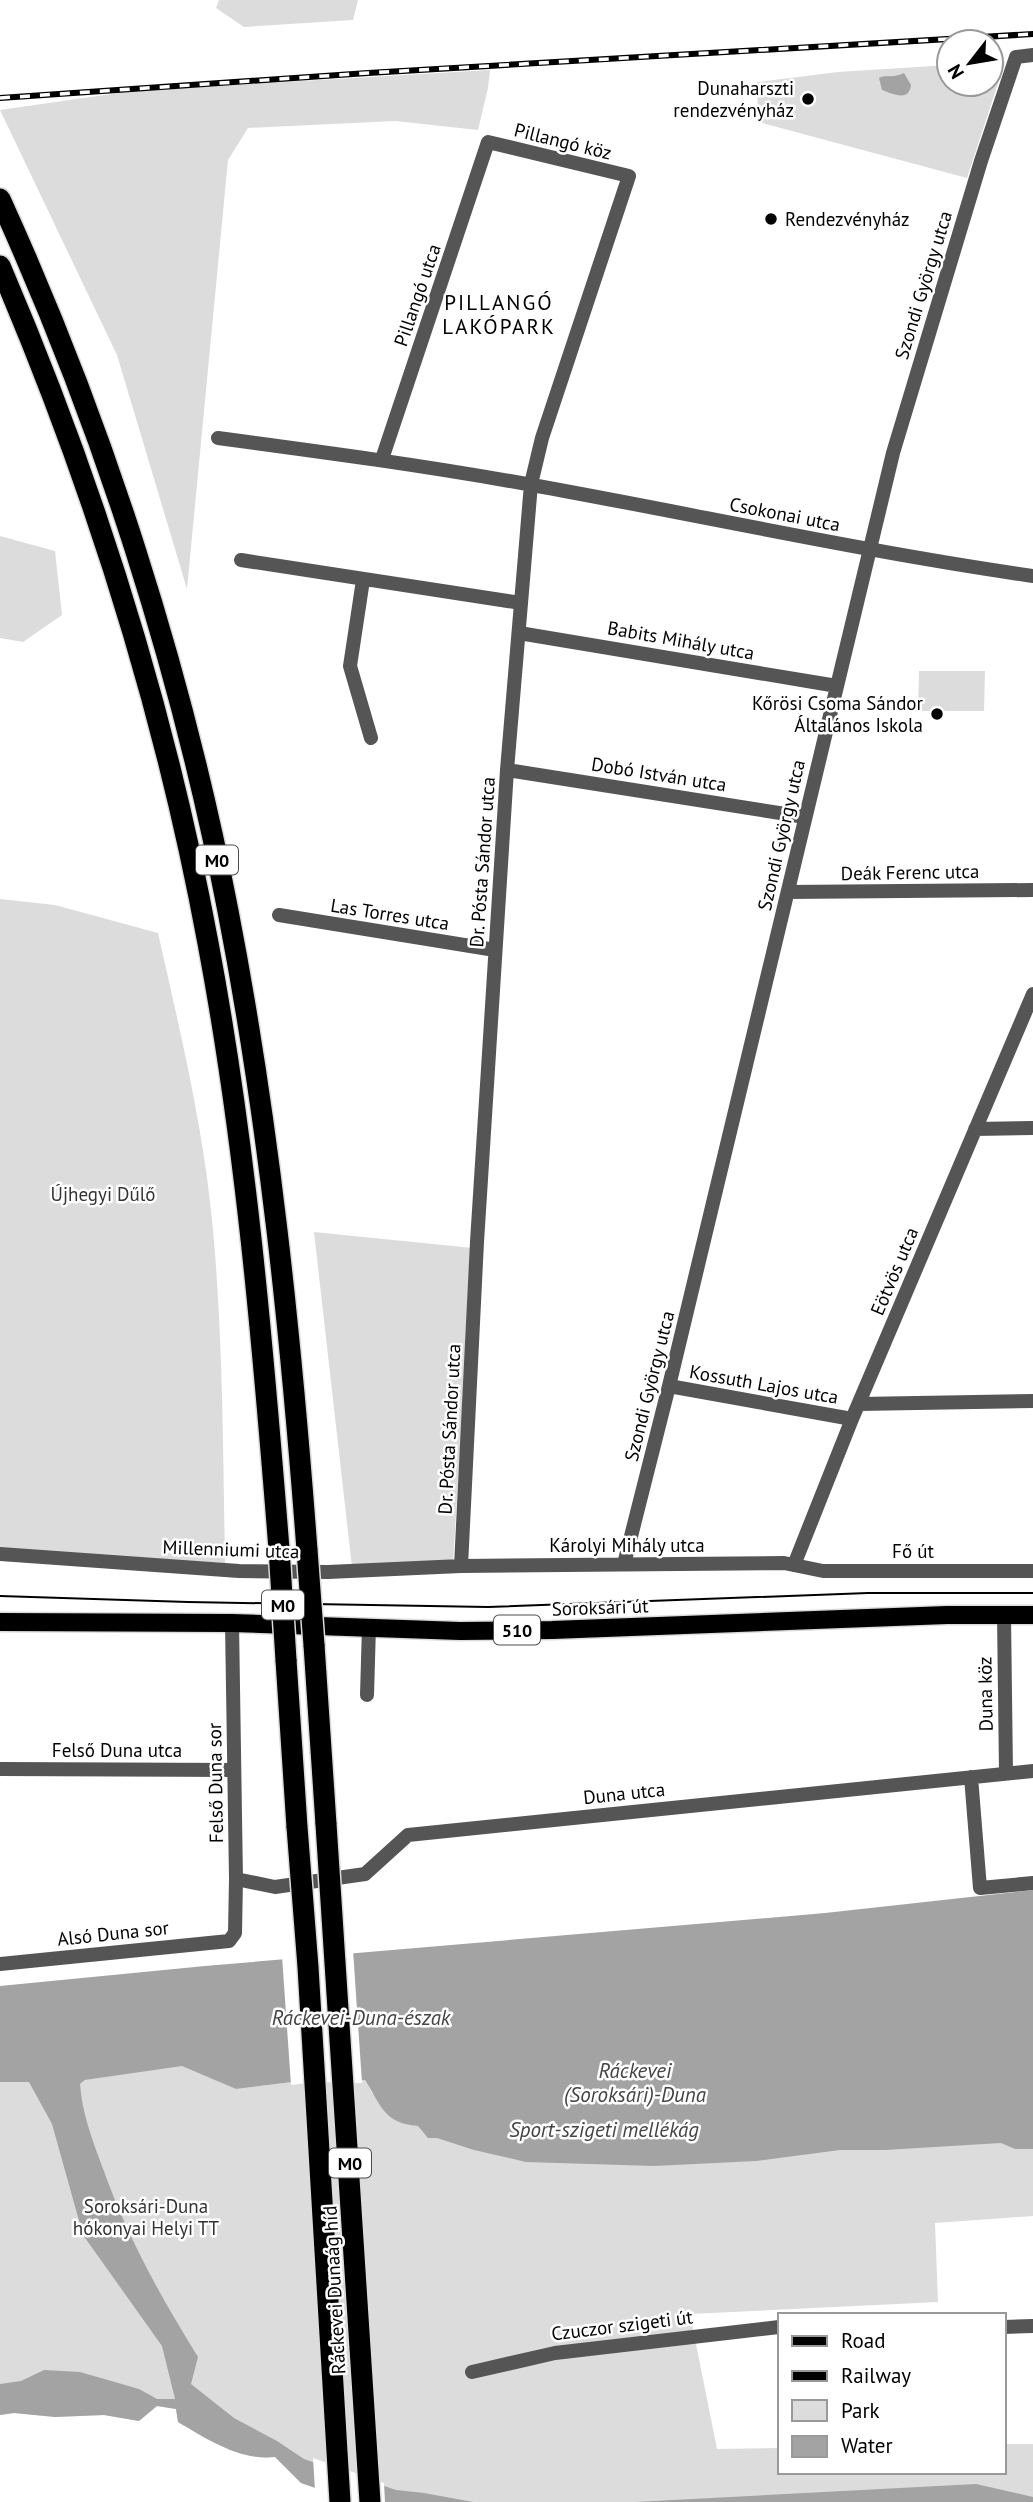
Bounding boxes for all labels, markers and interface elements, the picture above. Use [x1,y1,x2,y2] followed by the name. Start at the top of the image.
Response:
[935,28,1005,98] north arrow
[942,60,969,83] text: N
[673,76,794,122] place label: Dunaharszti rendezvényház
[800,91,816,107] marker: Dunaharszti rendezvényház
[512,117,614,165] street label: Pillangó köz
[785,207,910,231] place label: Rendezvényház
[889,208,957,362] street label: Szondi György utca
[763,211,779,227] marker: Rendezvényház
[388,241,446,349] street label: Pillangó utca
[442,289,556,340] district label: PILLANGÓ LAKÓPARK
[728,492,842,536] street label: Csokonai utca
[606,615,756,665] street label: Babits Mihály utca
[752,691,924,737] place label: Kőrösi Csoma Sándor Általános Iskola
[929,706,945,722] marker: Kőrösi Csoma Sándor Általános Iskola
[590,751,728,797] street label: Dobó István utca
[752,757,810,913] street label: Szondi György utca
[464,776,500,948] street label: Dr. Pósta Sándor utca
[196,846,238,874] road number: M0
[840,859,980,885] street label: Deák Ferenc utca
[329,893,451,935] street label: Las Torres utca
[51,1182,155,1206] park label: Újhegyi Dűlő
[865,1223,923,1319] street label: Eötvös utca
[619,1308,679,1464] street label: Szondi György utca
[433,1343,465,1515] street label: Dr. Pósta Sándor utca
[688,1359,840,1409] street label: Kossuth Lajos utca
[549,1533,705,1557] street label: Károlyi Mihály utca
[162,1535,300,1563] street label: Millenniumi utca
[892,1539,934,1563] street label: Fő út
[262,1590,304,1620] road number: M0
[551,1593,649,1621] street label: Soroksári út
[494,1616,540,1644] road number: 510
[972,1656,998,1732] street label: Duna köz
[202,1722,228,1843] street label: Felső Duna sor
[52,1738,182,1762] street label: Felső Duna utca
[582,1777,666,1809] street label: Duna utca
[56,1915,171,1951] street label: Alsó Duna sor
[272,2004,452,2031] water label: Ráckevei-Duna-észak
[564,2057,707,2108] water label: Ráckevei (Soroksári)-Duna
[509,2116,699,2143] water label: Sport-szigeti mellékág
[329,2148,371,2178] road number: M0
[73,2194,220,2240] park label: Soroksári-Duna hókonyai Helyi TT
[318,2205,350,2375] street label: Ráckevei Dunaág híd
[550,2304,695,2346] street label: Czuczor szigeti út
[778,2313,1005,2474] legend
[841,2327,885,2354] text: Road
[841,2362,911,2389] text: Railway
[841,2397,880,2424] text: Park
[841,2432,893,2459] text: Water

